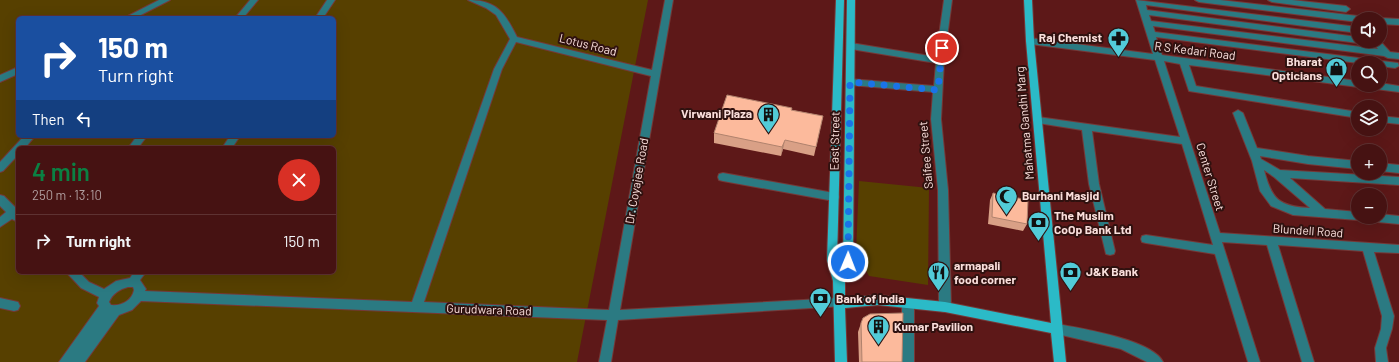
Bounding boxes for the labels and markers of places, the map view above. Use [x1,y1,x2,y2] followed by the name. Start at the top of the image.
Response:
[1105,25,1131,58] pharmacy icon: Raj Chemist
[1039,30,1102,44] place label: Raj Chemist
[925,31,959,65] pin
[1272,54,1322,82] place label: Bharat Opticians
[1324,56,1350,89] shop icon: Bharat Opticians
[755,101,781,134] building icon: Virwani Plaza
[681,106,752,120] place label: Virwani Plaza
[993,183,1019,216] mosque icon: Burhani Masjid
[1022,188,1099,202] place label: Burhani Masjid
[1054,208,1132,236] place label: The Muslim CoOp Bank Ltd
[1025,210,1051,243] bank icon: The Muslim CoOp Bank Ltd
[954,258,1017,286] place label: armapali food corner
[1057,259,1083,292] bank icon: J&K Bank
[925,260,951,293] restaurant icon: armapali food corner
[1086,264,1139,278] place label: J&K Bank
[807,286,833,319] bank icon: Bank of India
[836,291,905,305] place label: Bank of India
[866,314,892,347] building icon: Kumar Pavilion
[894,319,973,333] place label: Kumar Pavilion

